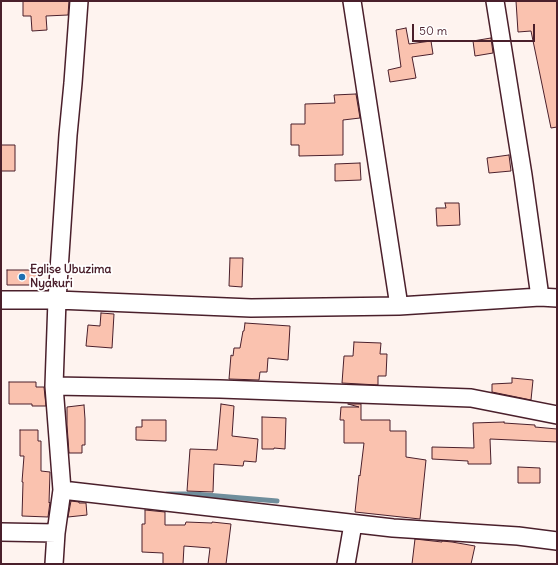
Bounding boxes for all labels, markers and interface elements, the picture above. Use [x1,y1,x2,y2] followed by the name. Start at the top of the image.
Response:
[414,16,537,42] scale bar
[419,23,447,38] text: 50 m
[30,263,111,291] place label: Eglise Ubuzima Nyakuri
[17,272,27,282] marker: Eglise Ubuzima Nyakuri

